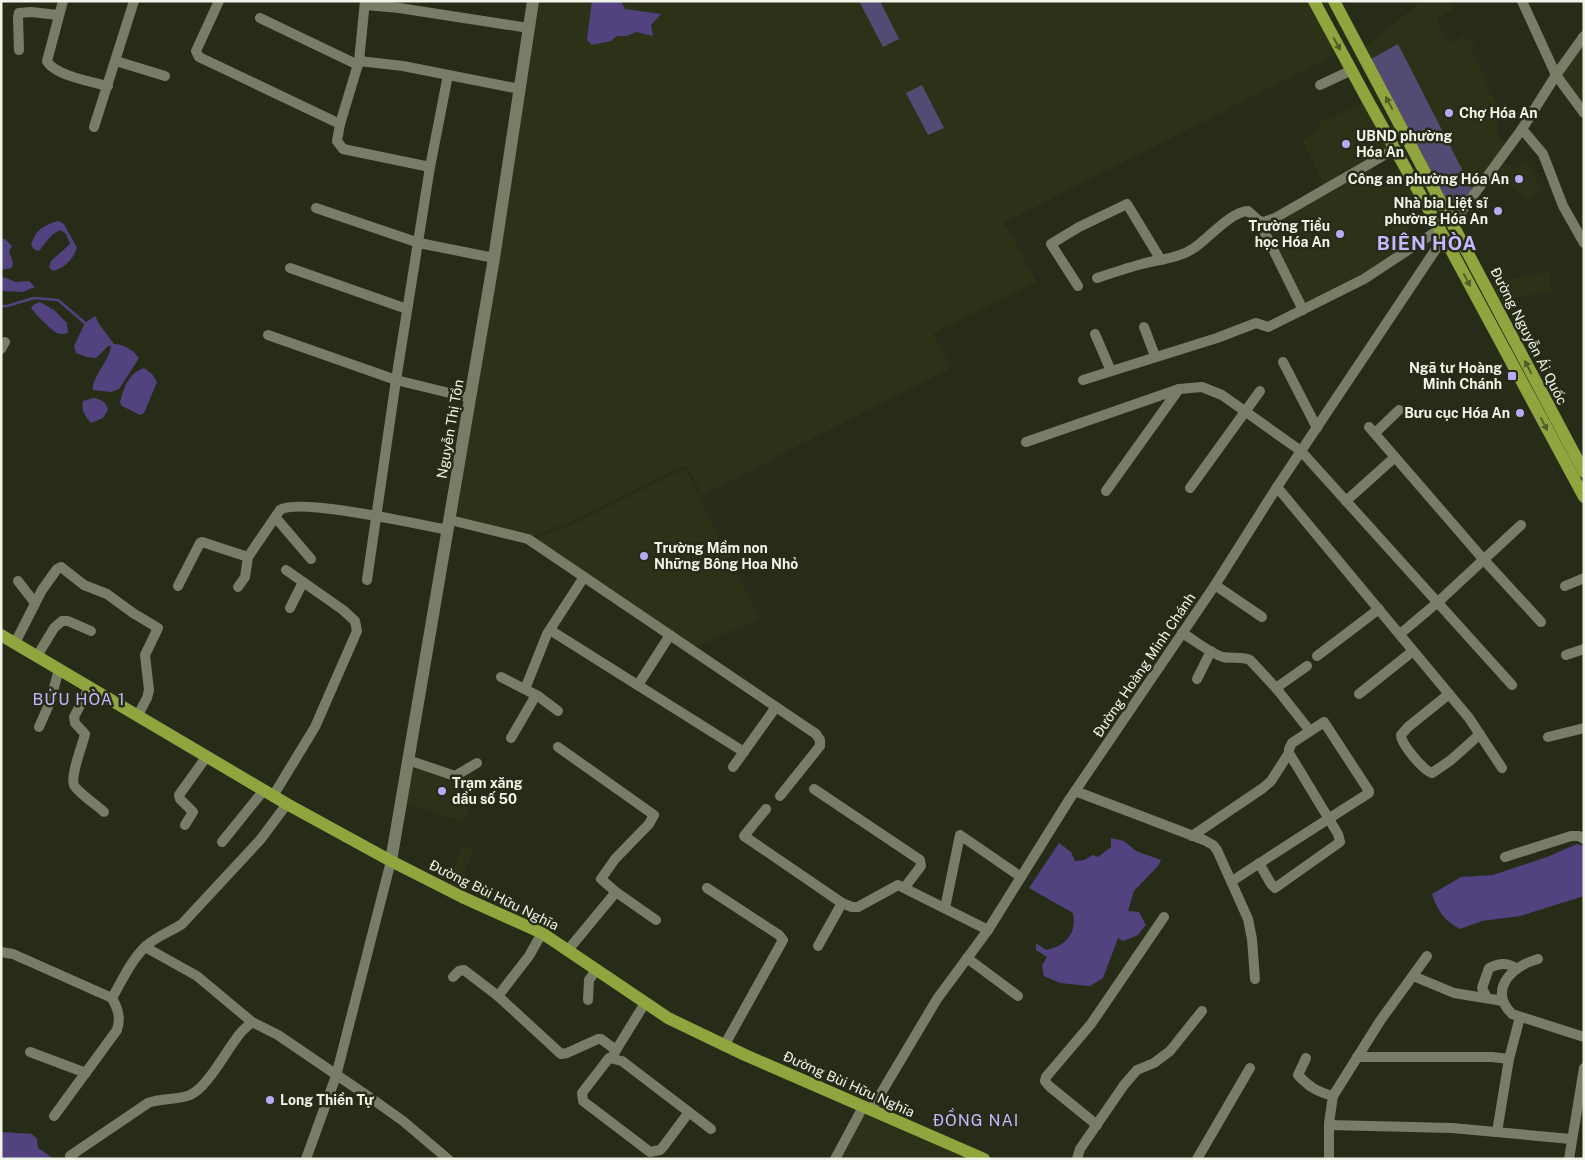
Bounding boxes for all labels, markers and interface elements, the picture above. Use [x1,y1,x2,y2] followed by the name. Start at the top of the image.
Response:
[1333,38,1342,51] one-way arrow
[1385,96,1393,111] one-way arrow
[1459,105,1538,121] place label: Chợ Hóa An
[1443,107,1455,119] marker: Chợ Hóa An
[1356,128,1453,160] place label: UBND phường Hóa An
[1340,138,1352,150] marker: UBND phường Hóa An
[1348,171,1509,187] place label: Công an phường Hóa An
[1513,173,1525,185] marker: Công an phường Hóa An
[1384,195,1488,227] place label: Nhà bia Liệt sĩ phường Hóa An
[1492,205,1504,217] marker: Nhà bia Liệt sĩ phường Hóa An
[1249,217,1330,250] place label: Trường Tiểu học Hóa An
[1334,228,1346,240] marker: Trường Tiểu học Hóa An
[1377,232,1477,254] district label: BIÊN HÒA
[1487,264,1572,407] street label: Đường Nguyễn Ái Quốc
[1463,274,1472,287] one-way arrow
[1409,360,1502,392] place label: Ngã tư Hoàng Minh Chánh
[1524,360,1532,375] one-way arrow
[1506,370,1518,382] marker: Ngã tư Hoàng Minh Chánh
[433,378,467,480] street label: Nguyễn Thị Tồn
[1404,405,1510,421] place label: Bưu cục Hóa An
[1514,407,1526,419] marker: Bưu cục Hóa An
[1540,416,1548,431] one-way arrow
[654,540,798,572] place label: Trường Mầm non Những Bông Hoa Nhỏ
[638,550,650,562] marker: Trường Mầm non Những Bông Hoa Nhỏ
[1090,590,1198,740] street label: Đường Hoàng Minh Chánh
[33,688,125,709] district label: BỬU HÒA 1
[452,775,523,807] place label: Trạm xăng dầu số 50
[436,785,448,797] marker: Trạm xăng dầu số 50
[427,857,561,933] street label: Đường Bùi Hữu Nghĩa
[781,1048,917,1120] street label: Đường Bùi Hữu Nghĩa
[280,1092,374,1108] place label: Long Thiền Tự
[264,1094,276,1106] marker: Long Thiền Tự
[933,1108,1019,1130] district label: ĐỒNG NAI

